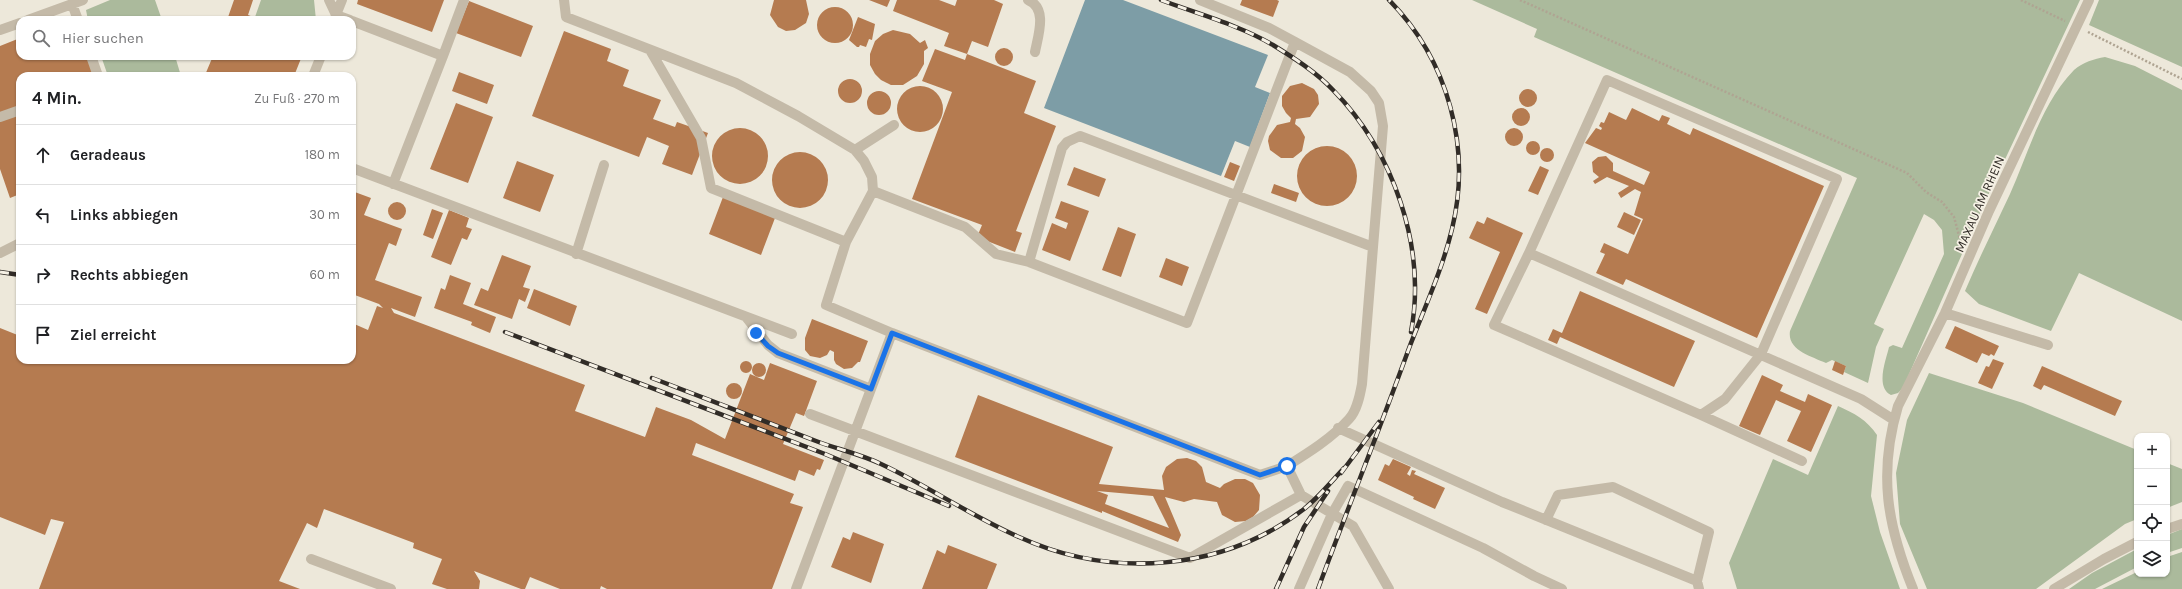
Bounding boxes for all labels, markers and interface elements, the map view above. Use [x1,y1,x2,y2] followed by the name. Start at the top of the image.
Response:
[16,16,356,60] search box
[30,27,52,49] icon: search
[62,29,144,47] text: Hier suchen
[32,88,81,108] text: 4 Min.
[254,91,340,106] text: Zu Fuß · 270 m
[32,144,54,166] icon: ahead
[70,146,146,164] text: Geradeaus
[305,147,340,162] text: 180 m
[1951,154,2007,255] street label: MAXAU AM RHEIN
[32,204,54,226] icon: left
[70,206,178,224] text: Links abbiegen
[309,207,340,222] text: 30 m
[32,264,54,286] icon: right
[70,266,189,284] text: Rechts abbiegen
[310,267,340,282] text: 60 m
[32,324,54,346] icon: arrive
[747,324,765,342] route end
[70,326,156,344] text: Ziel erreicht
[2134,433,2170,577] map controls
[2134,433,2170,469] button: +
[1278,457,1296,475] route start
[2134,469,2170,505] button: −
[2134,505,2170,541] button: locate
[2134,541,2170,577] button: layers

